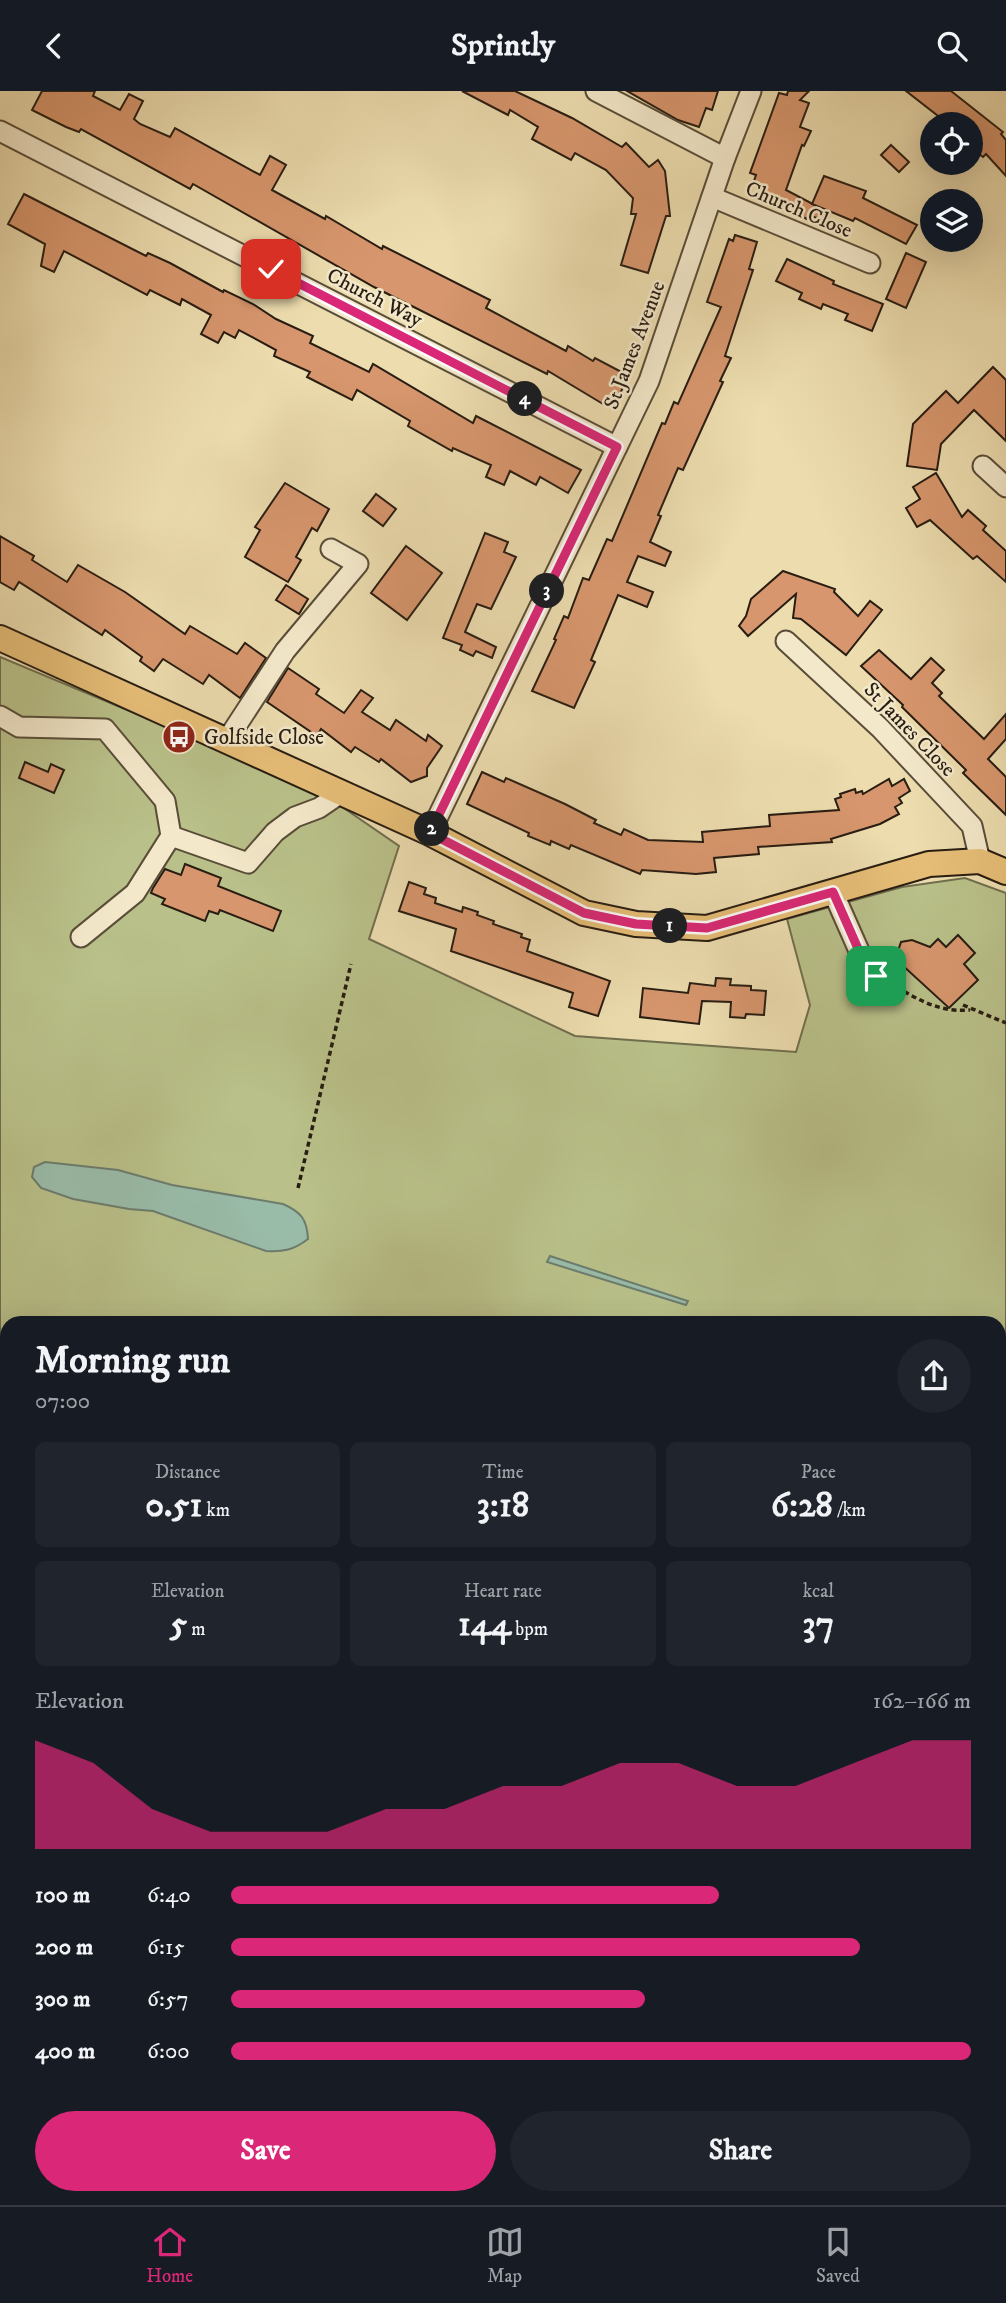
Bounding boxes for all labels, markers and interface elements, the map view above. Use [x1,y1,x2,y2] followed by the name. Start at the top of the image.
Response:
[451,26,555,66] text: Sprintly
[35,27,73,65] icon: back
[933,27,971,65] icon: search
[920,112,983,252] map controls
[920,112,983,175] button: locate
[741,176,856,244] street label: Church Close
[920,189,983,252] button: layers
[241,239,301,299] pin
[252,250,290,288] icon: check
[322,263,428,334] street label: Church Way
[599,277,671,413] street label: St James Avenue
[508,381,542,417] pin: 4
[519,387,530,410] text: 4
[530,573,564,609] pin: 3
[543,579,550,602] text: 3
[858,677,961,783] street label: St James Close
[160,718,198,756] bus stop icon: Golfside Close
[204,725,324,751] place label: Golfside Close
[414,811,450,847] pin: 2
[427,817,436,840] text: 2
[652,909,688,943] pin: 1
[666,914,673,937] text: 1
[846,946,906,1006] pin
[857,957,895,995] icon: arrive
[35,1337,230,1385] text: Morning run
[897,1339,971,1413] button: share
[35,1387,90,1416] text: 07:00
[155,1461,220,1484] text: Distance
[482,1461,524,1484] text: Time
[801,1461,836,1484] text: Pace
[145,1484,202,1528] text: 0.51
[477,1484,529,1528] text: 3:18
[771,1484,833,1528] text: 6:28
[202,1499,230,1522] text: km
[833,1499,866,1522] text: /km
[151,1580,224,1603] text: Elevation
[464,1580,542,1603] text: Heart rate
[803,1580,834,1603] text: kcal
[170,1603,187,1647] text: 5
[458,1603,511,1647] text: 144
[803,1603,834,1647] text: 37
[187,1618,206,1641] text: m
[511,1618,548,1641] text: bpm
[35,1687,124,1716] text: Elevation
[873,1687,971,1716] text: 162–166 m
[35,1881,90,1910] text: 100 m
[147,1881,191,1910] text: 6:40
[35,1933,93,1962] text: 200 m
[147,1933,185,1962] text: 6:15
[35,1985,91,2014] text: 300 m
[147,1985,189,2014] text: 6:57
[35,2037,95,2066] text: 400 m
[147,2037,190,2066] text: 6:00
[35,2111,496,2191] button: Save
[510,2111,971,2191] button: Share
[146,2223,193,2288] tab: Home
[486,2223,524,2288] tab: Map
[816,2223,860,2288] tab: Saved

